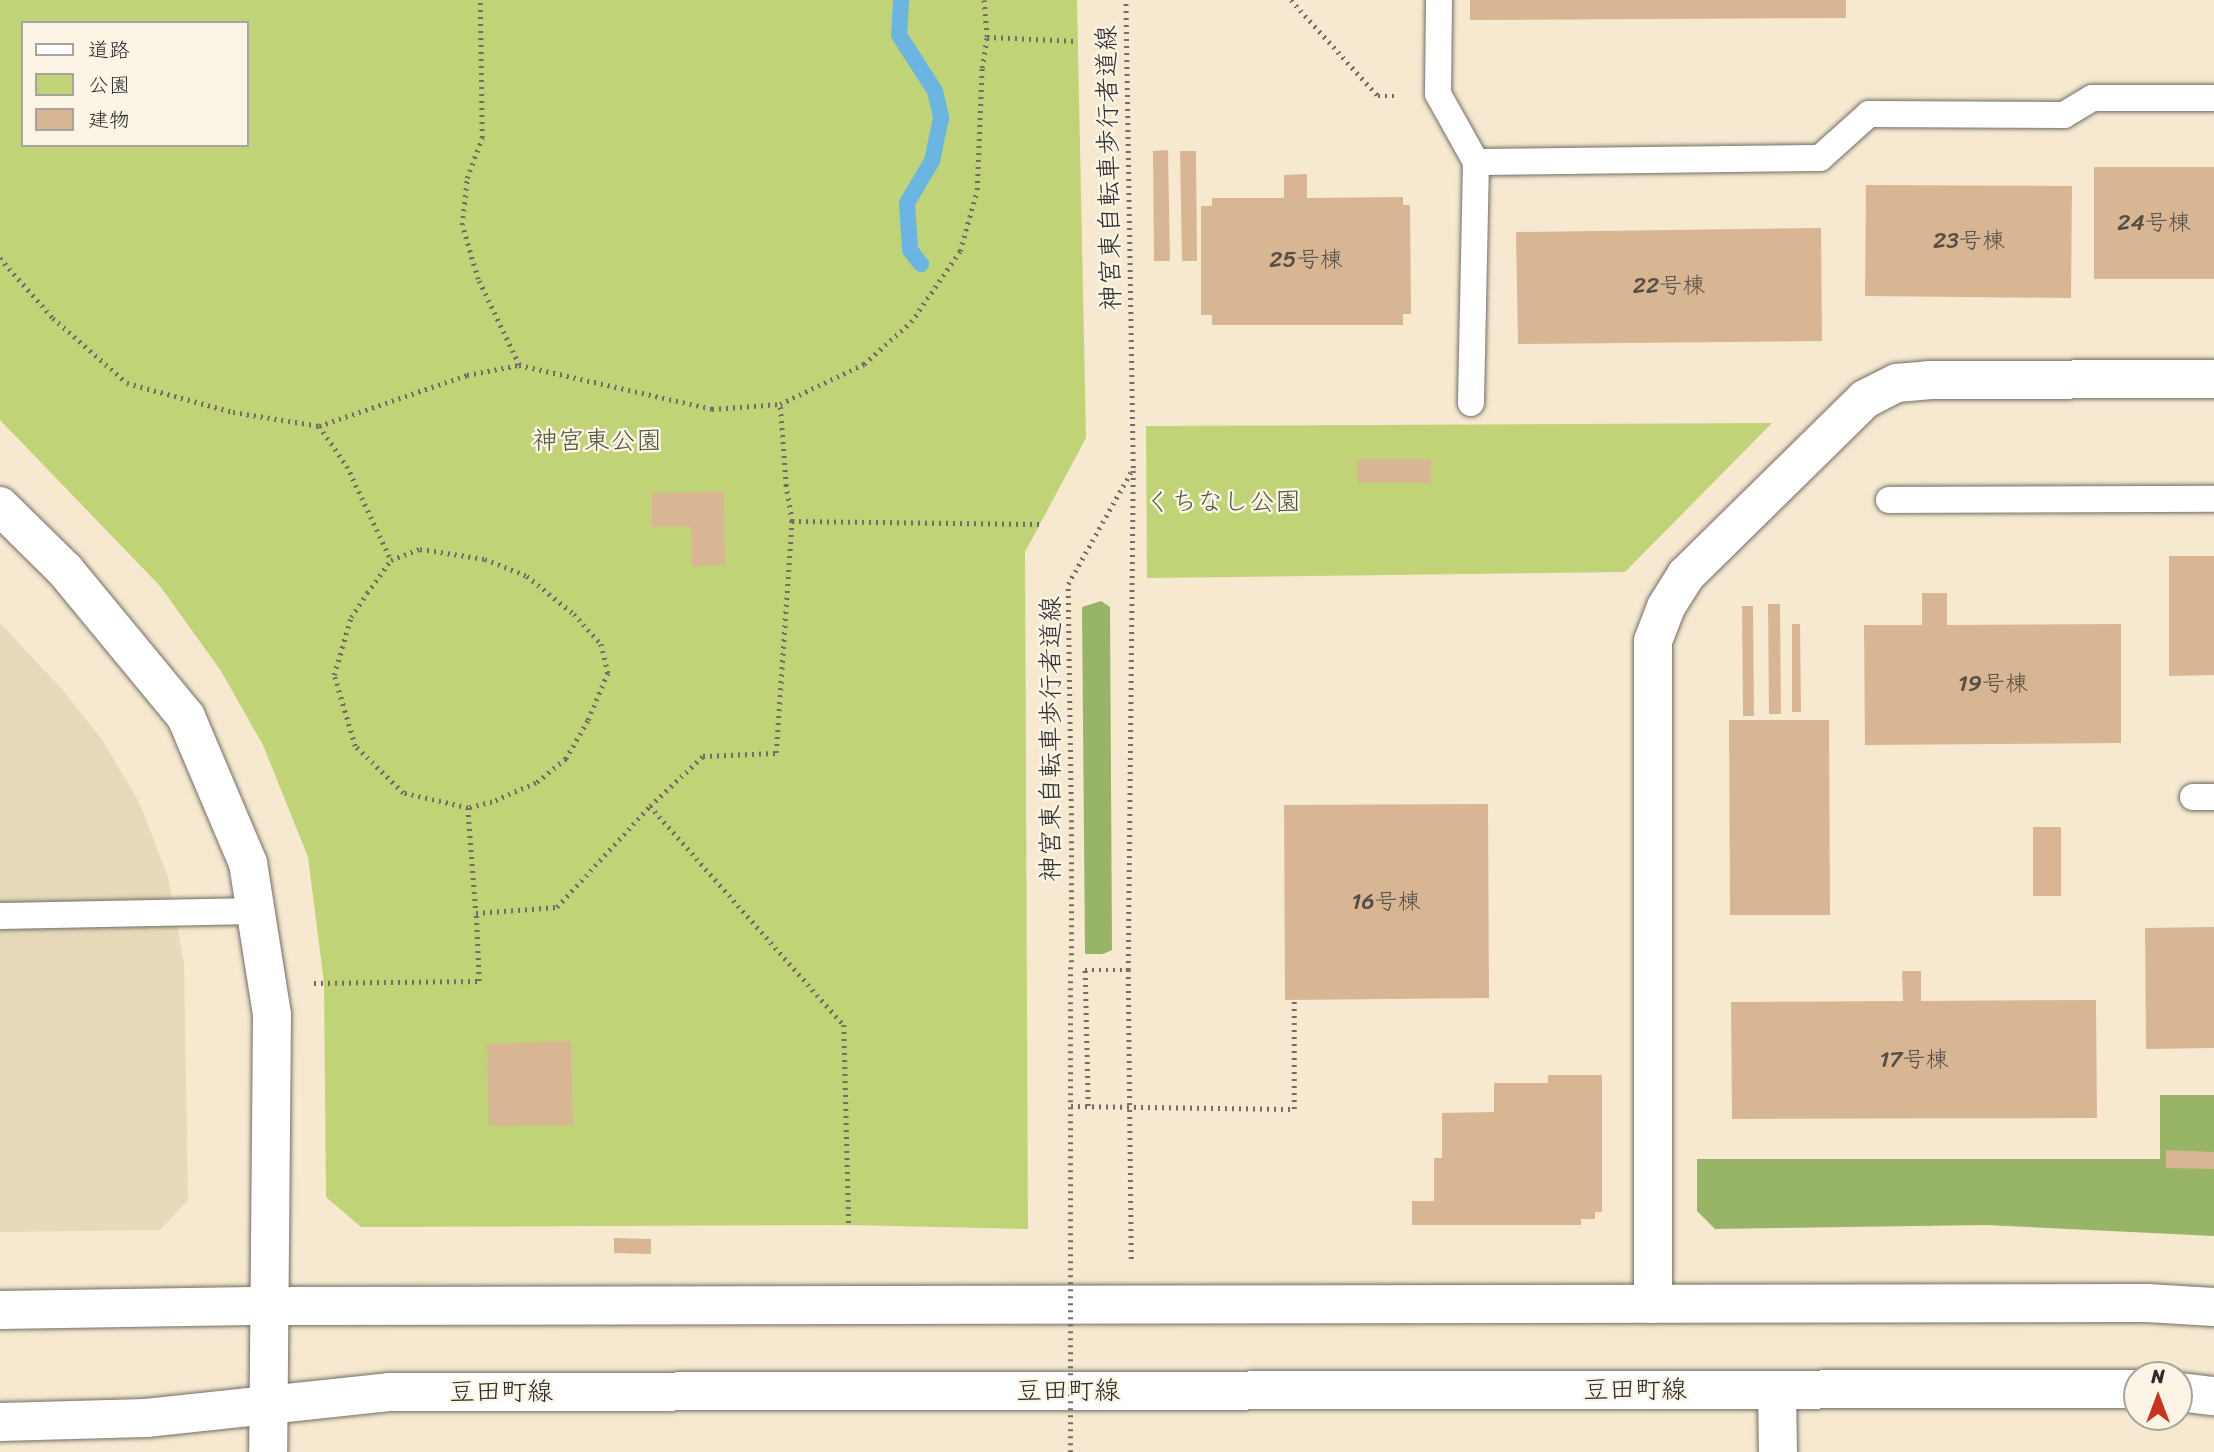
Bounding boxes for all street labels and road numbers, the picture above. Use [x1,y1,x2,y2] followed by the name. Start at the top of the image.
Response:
[1091,25,1127,311] street label: 神宮東自転車歩行者道線
[1035,596,1067,882] street label: 神宮東自転車歩行者道線
[1583,1374,1687,1406] street label: 豆田町線
[1016,1375,1120,1407] street label: 豆田町線
[449,1376,553,1408] street label: 豆田町線

